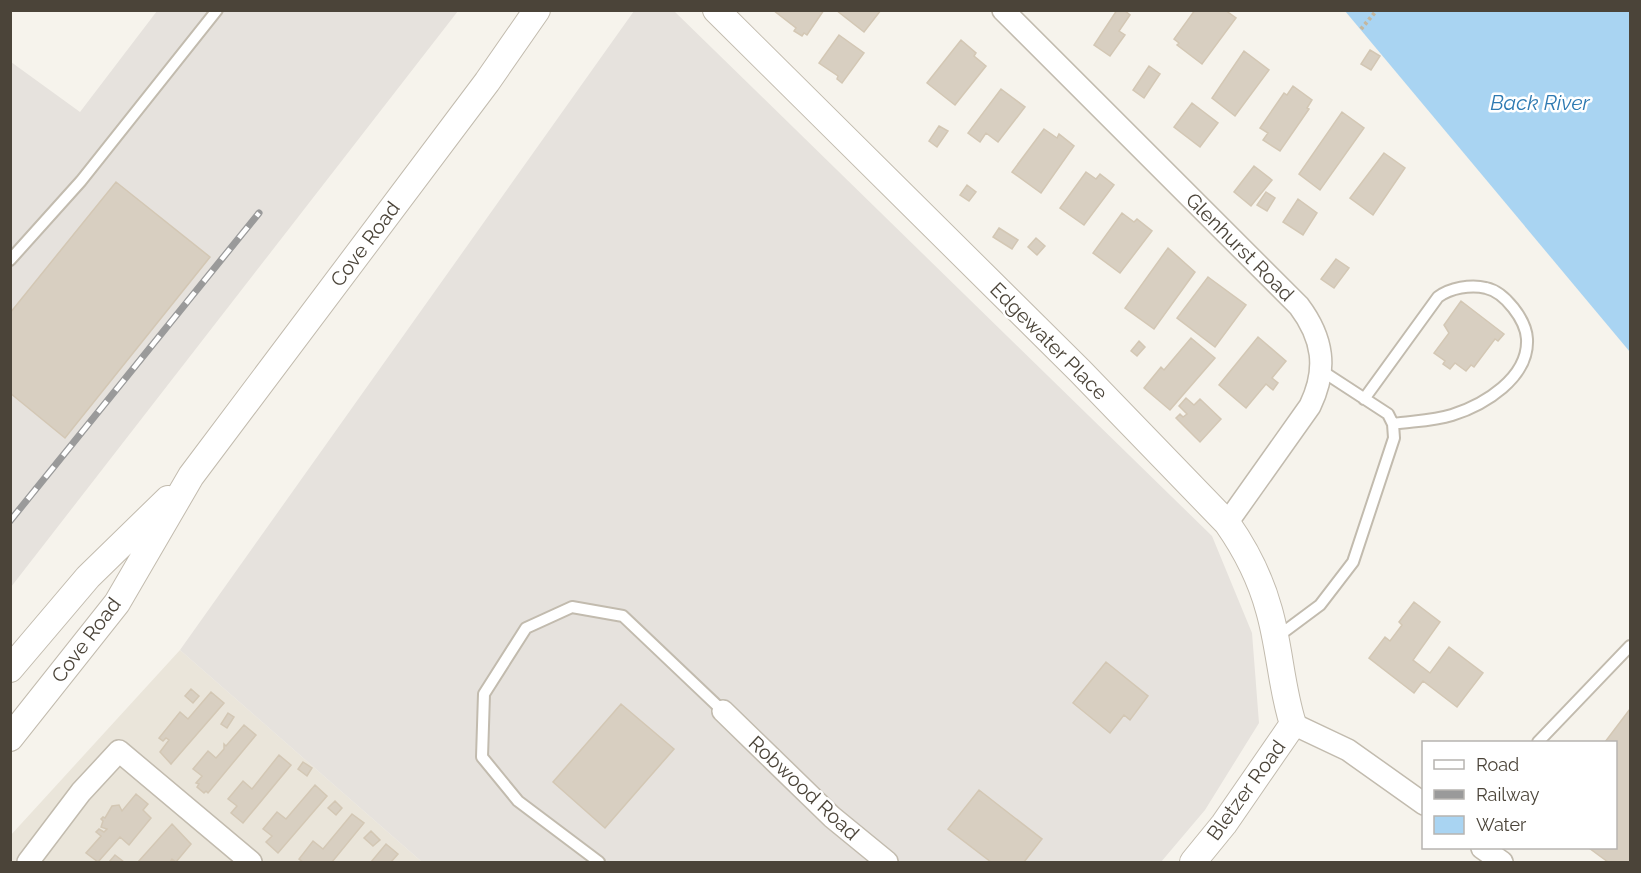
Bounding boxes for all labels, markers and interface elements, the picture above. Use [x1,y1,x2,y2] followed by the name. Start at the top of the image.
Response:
[1490,90,1591,115] water label: Back River
[1181,188,1299,306] street label: Glenhurst Road
[325,197,405,291] street label: Cove Road
[985,277,1113,405] street label: Edgewater Place
[46,593,126,687] street label: Cove Road
[744,731,864,845] street label: Robwood Road
[1202,735,1290,845] street label: Bletzer Road
[1422,741,1617,849] legend
[1476,754,1519,775] text: Road
[1476,784,1540,805] text: Railway
[1476,814,1527,835] text: Water

